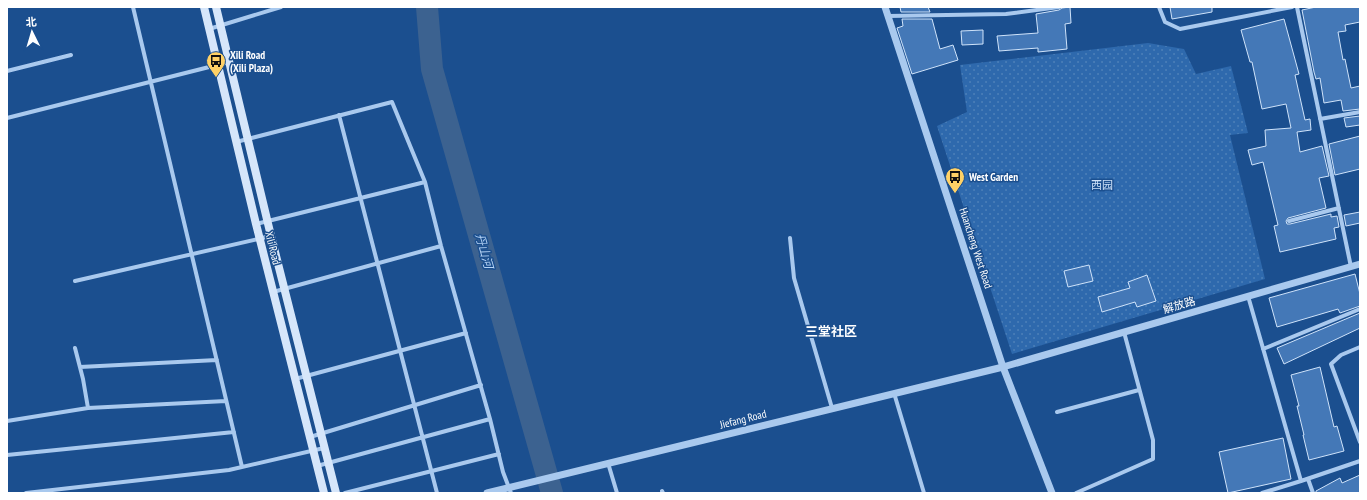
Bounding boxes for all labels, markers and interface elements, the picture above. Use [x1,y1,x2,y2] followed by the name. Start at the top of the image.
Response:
[12,12,52,52] north arrow
[25,15,37,29] text: 北
[230,48,273,75] place label: Xili Road (Xili Plaza)
[205,50,227,78] bus stop icon: Xili Road (Xili Plaza)
[944,166,966,194] bus stop icon: West Garden
[968,170,1018,184] place label: West Garden
[1091,178,1113,192] park label: 西园
[956,206,996,290] street label: Huancheng West Road
[262,230,284,266] street label: Xili Road
[472,231,497,272] water label: 丹山河
[1161,294,1197,316] street label: 解放路
[805,323,857,340] district label: 三堂社区
[717,406,768,432] street label: Jiefang Road

